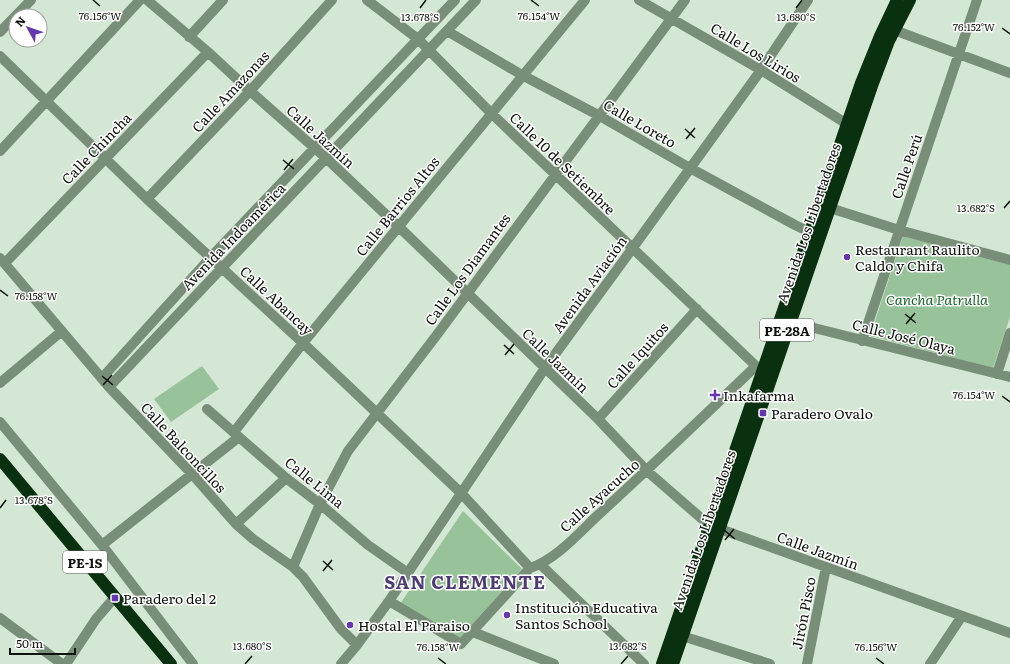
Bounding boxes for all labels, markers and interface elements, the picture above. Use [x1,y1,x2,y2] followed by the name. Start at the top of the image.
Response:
[8,8,48,48] north arrow
[79,8,121,23] text: 76.156°W
[518,8,560,23] text: 76.154°W
[401,9,439,24] text: 13.678°S
[777,9,815,24] text: 13.680°S
[10,12,29,30] text: N
[707,17,805,87] street label: Calle Los Lirios
[953,19,995,34] text: 76.152°W
[187,46,273,136] street label: Calle Amazonas
[600,94,680,152] street label: Calle Loreto
[282,100,360,172] street label: Calle Jazmín
[57,107,136,188] street label: Calle Chincha
[506,107,620,219] street label: Calle 10 de Setiembre
[886,131,926,201] street label: Calle Perú
[771,140,845,306] street label: Avenida Los Libertadores
[351,152,443,260] street label: Calle Barrios Altos
[176,178,290,294] street label: Avenida Indoamérica
[957,200,995,215] text: 13.682°S
[419,209,515,329] street label: Calle Los Diamantes
[547,231,631,337] street label: Avenida Aviación
[855,239,980,275] place label: Restaurant Raulito Caldo y Chifa
[842,252,852,262] marker: Restaurant Raulito Caldo y Chifa
[236,261,319,340] street label: Calle Abancay
[15,288,57,303] text: 76.158°W
[886,289,988,309] park label: Cancha Patrulla
[850,314,958,359] street label: Calle José Olaya
[602,317,672,393] street label: Calle Iquitos
[760,319,814,341] road number: PE-28A
[518,323,594,397] street label: Calle Jazmín
[723,385,795,405] place label: Inkafarma
[953,387,995,402] text: 76.154°W
[710,390,720,400] marker: Inkafarma
[137,397,231,497] street label: Calle Balconcillos
[771,403,873,423] place label: Paradero Ovalo
[758,408,768,418] marker: Paradero Ovalo
[666,447,740,613] street label: Avenida Los Libertadores
[281,452,349,512] street label: Calle Lima
[555,454,643,536] street label: Calle Ayacucho
[15,492,53,507] text: 13.678°S
[774,526,862,574] street label: Calle Jazmín
[63,551,107,573] road number: PE-1S
[384,568,546,595] district label: SAN CLEMENTE
[786,575,820,651] street label: Jirón Pisco
[123,588,216,608] place label: Paradero del 2
[110,593,120,603] marker: Paradero del 2
[515,597,658,633] place label: Institución Educativa Santos School
[502,610,512,620] marker: Institución Educativa Santos School
[358,615,470,635] place label: Hostal El Paraiso
[345,620,355,630] marker: Hostal El Paraiso
[10,630,75,656] scale bar
[16,634,43,652] text: 50 m
[233,638,271,653] text: 13.680°S
[609,638,647,653] text: 13.682°S
[417,639,459,654] text: 76.158°W
[855,639,897,654] text: 76.156°W

